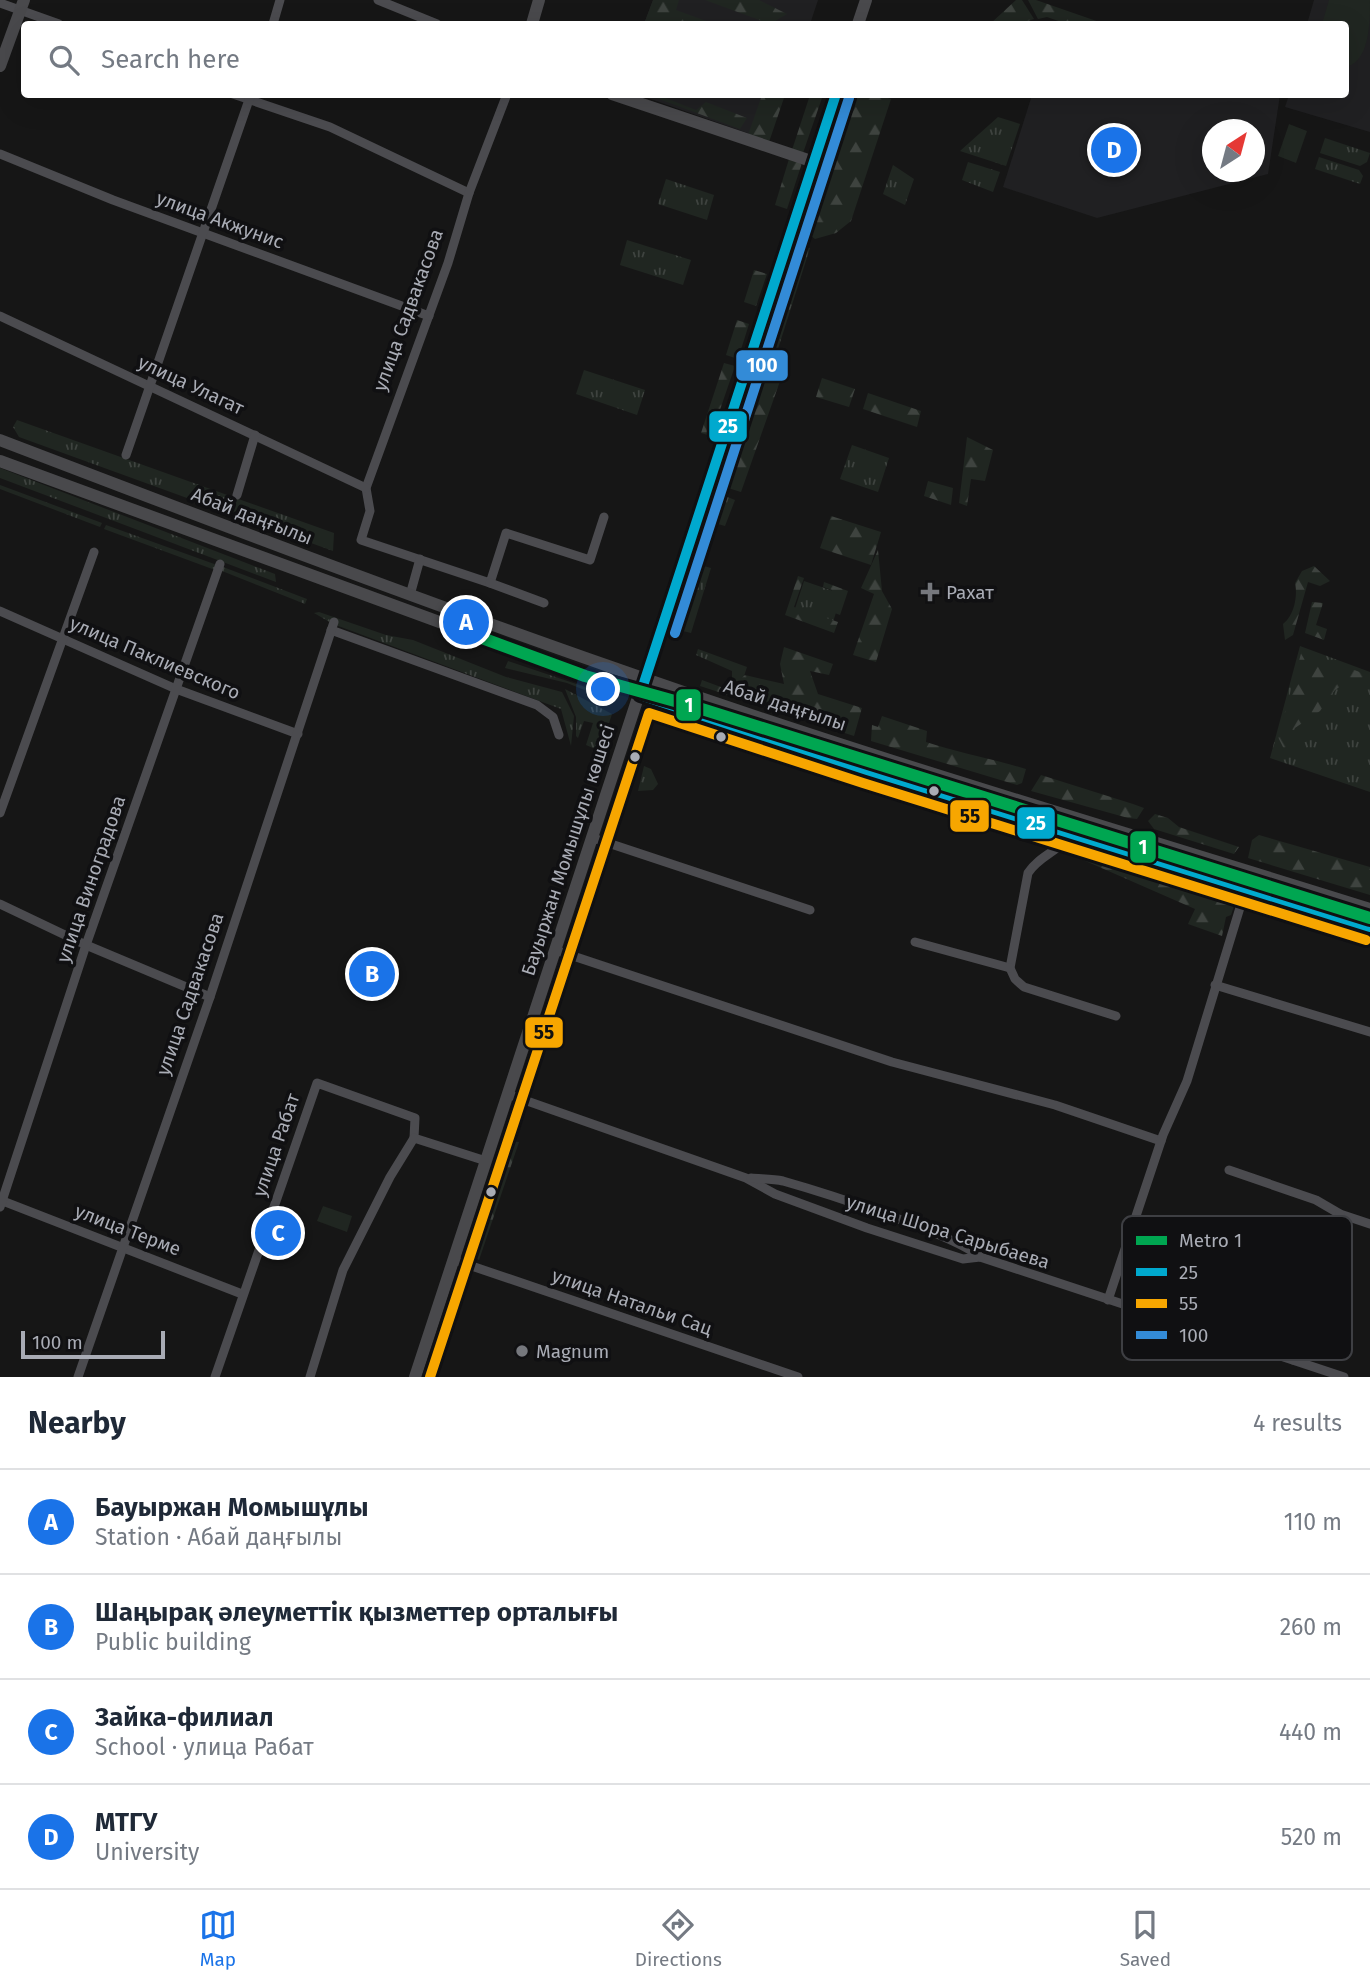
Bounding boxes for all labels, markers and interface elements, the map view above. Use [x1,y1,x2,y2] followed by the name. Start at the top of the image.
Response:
[21,21,1349,98] search box
[45,41,83,79] icon: search
[101,44,240,75] text: Search here
[1202,119,1265,182] north arrow
[1091,124,1137,176] pin: D
[153,186,287,254] street label: улица Акжунис
[368,226,448,394] street label: улица Садвакасова
[735,349,789,382] line badge: 100
[134,350,248,420] street label: улица Улагат
[746,354,778,377] text: 100
[708,410,748,443] line badge: 25
[718,415,738,438] text: 25
[188,482,316,550] street label: Абай даңғылы
[946,581,994,604] place label: Рахат
[920,582,940,602] marker: Рахат
[443,596,489,648] pin: A
[66,612,244,704] street label: улица Паклиевского
[586,672,620,706] your location
[721,674,849,736] street label: Абай даңғылы
[675,688,702,722] line badge: 1
[685,694,693,717] text: 1
[516,721,620,979] street label: Бауыржан Момышұлы көшесі
[714,730,728,744] unlabelled marker
[628,750,642,764] unlabelled marker
[927,784,941,798] unlabelled marker
[52,792,130,966] street label: улица Виноградова
[949,799,990,833] line badge: 55
[960,805,980,828] text: 55
[1016,806,1056,840] line badge: 25
[1026,812,1046,835] text: 25
[1129,830,1157,864] line badge: 1
[1139,836,1147,859] text: 1
[151,910,229,1078] street label: улица Садвакасова
[349,948,395,1000] pin: B
[524,1016,564,1049] line badge: 55
[534,1021,554,1044] text: 55
[248,1090,305,1200] street label: улица Рабат
[484,1185,498,1199] unlabelled marker
[844,1190,1052,1274] street label: улица Шора Сарыбаева
[72,1199,184,1261] street label: улица Терме
[255,1207,301,1259] pin: C
[1122,1216,1352,1360] legend
[1179,1229,1242,1252] text: Metro 1
[1179,1261,1198,1284] text: 25
[549,1264,715,1340] street label: улица Натальи Сац
[1179,1292,1198,1315] text: 55
[1179,1324,1208,1347] text: 100
[21,1328,164,1360] scale bar
[32,1331,83,1354] text: 100 m
[536,1340,609,1363] place label: Magnum
[514,1343,530,1359] marker: Magnum
[28,1405,126,1441] text: Nearby
[1253,1409,1342,1437] text: 4 results
[95,1492,368,1523] text: Бауыржан Момышұлы
[44,1508,58,1536] text: A
[1284,1508,1342,1536] text: 110 m
[95,1523,342,1551] text: Station · Абай даңғылы
[95,1597,618,1628] text: Шаңырақ әлеуметтік қызметтер орталығы
[44,1613,58,1641] text: B
[1280,1613,1342,1641] text: 260 m
[95,1628,251,1656] text: Public building
[95,1702,274,1733] text: Зайка-филиал
[44,1718,58,1746] text: C
[1279,1718,1342,1746] text: 440 m
[95,1733,314,1761] text: School · улица Рабат
[95,1807,157,1838] text: МТГУ
[44,1823,58,1851] text: D
[1281,1823,1342,1851] text: 520 m
[95,1838,199,1866] text: University
[199,1906,237,1971] tab: Map
[635,1906,722,1971] tab: Directions
[1120,1906,1171,1971] tab: Saved

